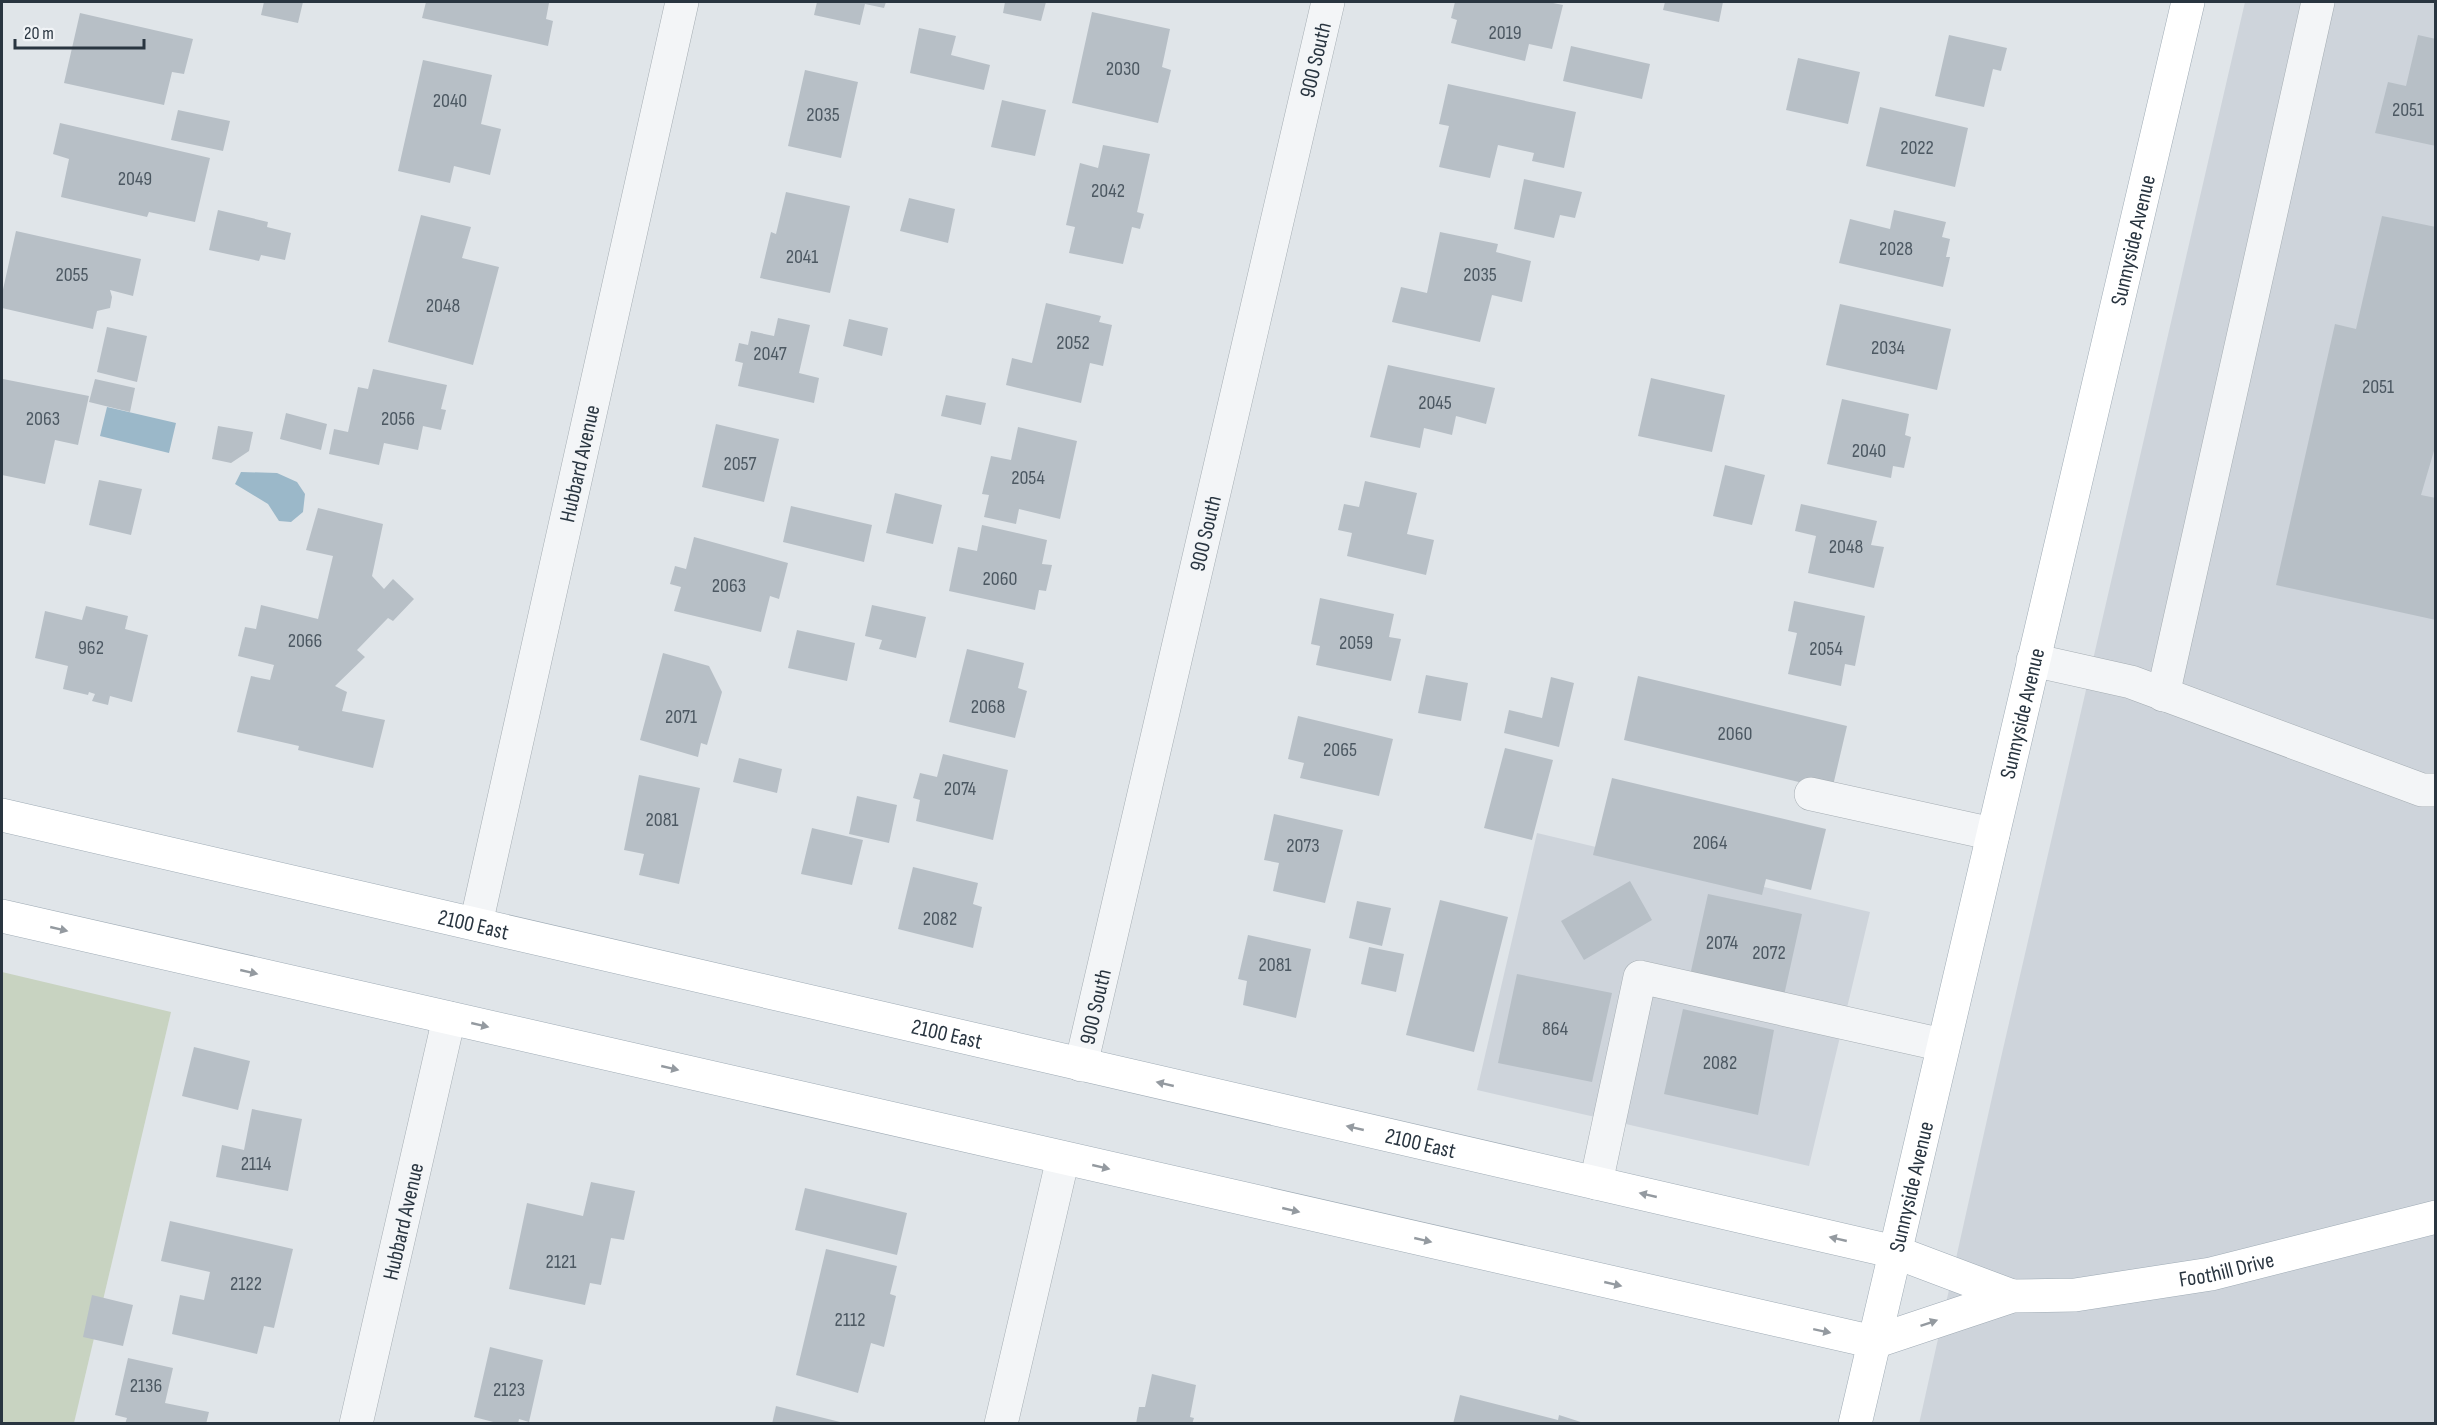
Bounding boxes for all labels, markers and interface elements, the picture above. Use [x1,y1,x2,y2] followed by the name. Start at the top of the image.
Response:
[15,12,144,50] scale bar
[1294,20,1338,101] street label: 900 South
[1488,21,1522,45] house number: 2019
[24,23,54,44] text: 20 m
[1106,57,1140,81] house number: 2030
[433,89,467,113] house number: 2040
[2392,98,2424,122] house number: 2051
[806,103,840,127] house number: 2035
[1900,136,1934,160] house number: 2022
[118,167,152,191] house number: 2049
[2105,172,2162,308] street label: Sunnyside Avenue
[1091,179,1125,203] house number: 2042
[1879,237,1913,261] house number: 2028
[786,245,818,269] house number: 2041
[55,263,89,287] house number: 2055
[1463,263,1497,287] house number: 2035
[426,294,460,318] house number: 2048
[1056,331,1090,355] house number: 2052
[1871,336,1905,360] house number: 2034
[753,342,787,366] house number: 2047
[2362,375,2394,399] house number: 2051
[1418,391,1452,415] house number: 2045
[554,402,607,525] street label: Hubbard Avenue
[26,407,60,431] house number: 2063
[381,407,415,431] house number: 2056
[1852,439,1886,463] house number: 2040
[723,452,757,476] house number: 2057
[1011,466,1045,490] house number: 2054
[1184,493,1228,574] street label: 900 South
[1829,535,1863,559] house number: 2048
[983,567,1017,591] house number: 2060
[712,574,746,598] house number: 2063
[288,629,322,653] house number: 2066
[1339,631,1373,655] house number: 2059
[78,636,104,660] house number: 962
[1809,637,1843,661] house number: 2054
[1995,646,2051,782] street label: Sunnyside Avenue
[971,695,1005,719] house number: 2068
[665,705,697,729] house number: 2071
[1718,722,1752,746] house number: 2060
[1323,738,1357,762] house number: 2065
[944,777,976,801] house number: 2074
[646,808,678,832] house number: 2081
[1693,831,1727,855] house number: 2064
[1286,834,1320,858] house number: 2073
[435,904,512,947] street label: 2100 East
[923,907,957,931] house number: 2082
[49,924,68,934] one-way arrow
[1706,931,1738,955] house number: 2074
[1752,941,1786,965] house number: 2072
[1259,953,1291,977] house number: 2081
[1074,966,1118,1047] street label: 900 South
[239,968,258,978] one-way arrow
[909,1013,985,1056] street label: 2100 East
[1542,1017,1568,1041] house number: 864
[470,1021,489,1030] one-way arrow
[1703,1051,1737,1075] house number: 2082
[661,1064,679,1074] one-way arrow
[1156,1079,1175,1088] one-way arrow
[1884,1119,1940,1255] street label: Sunnyside Avenue
[1346,1123,1365,1132] one-way arrow
[1382,1123,1459,1165] street label: 2100 East
[241,1152,271,1176] house number: 2114
[377,1160,430,1283] street label: Hubbard Avenue
[1091,1162,1110,1172] one-way arrow
[1638,1190,1657,1200] one-way arrow
[1282,1206,1300,1216] one-way arrow
[1828,1234,1847,1243] one-way arrow
[1413,1236,1432,1246] one-way arrow
[2177,1247,2277,1294] street label: Foothill Drive
[546,1250,576,1274] house number: 2121
[230,1272,262,1296] house number: 2122
[1603,1279,1622,1289] one-way arrow
[835,1308,865,1332] house number: 2112
[1921,1318,1939,1328] one-way arrow
[1812,1327,1831,1336] one-way arrow
[130,1374,162,1398] house number: 2136
[493,1378,525,1402] house number: 2123

